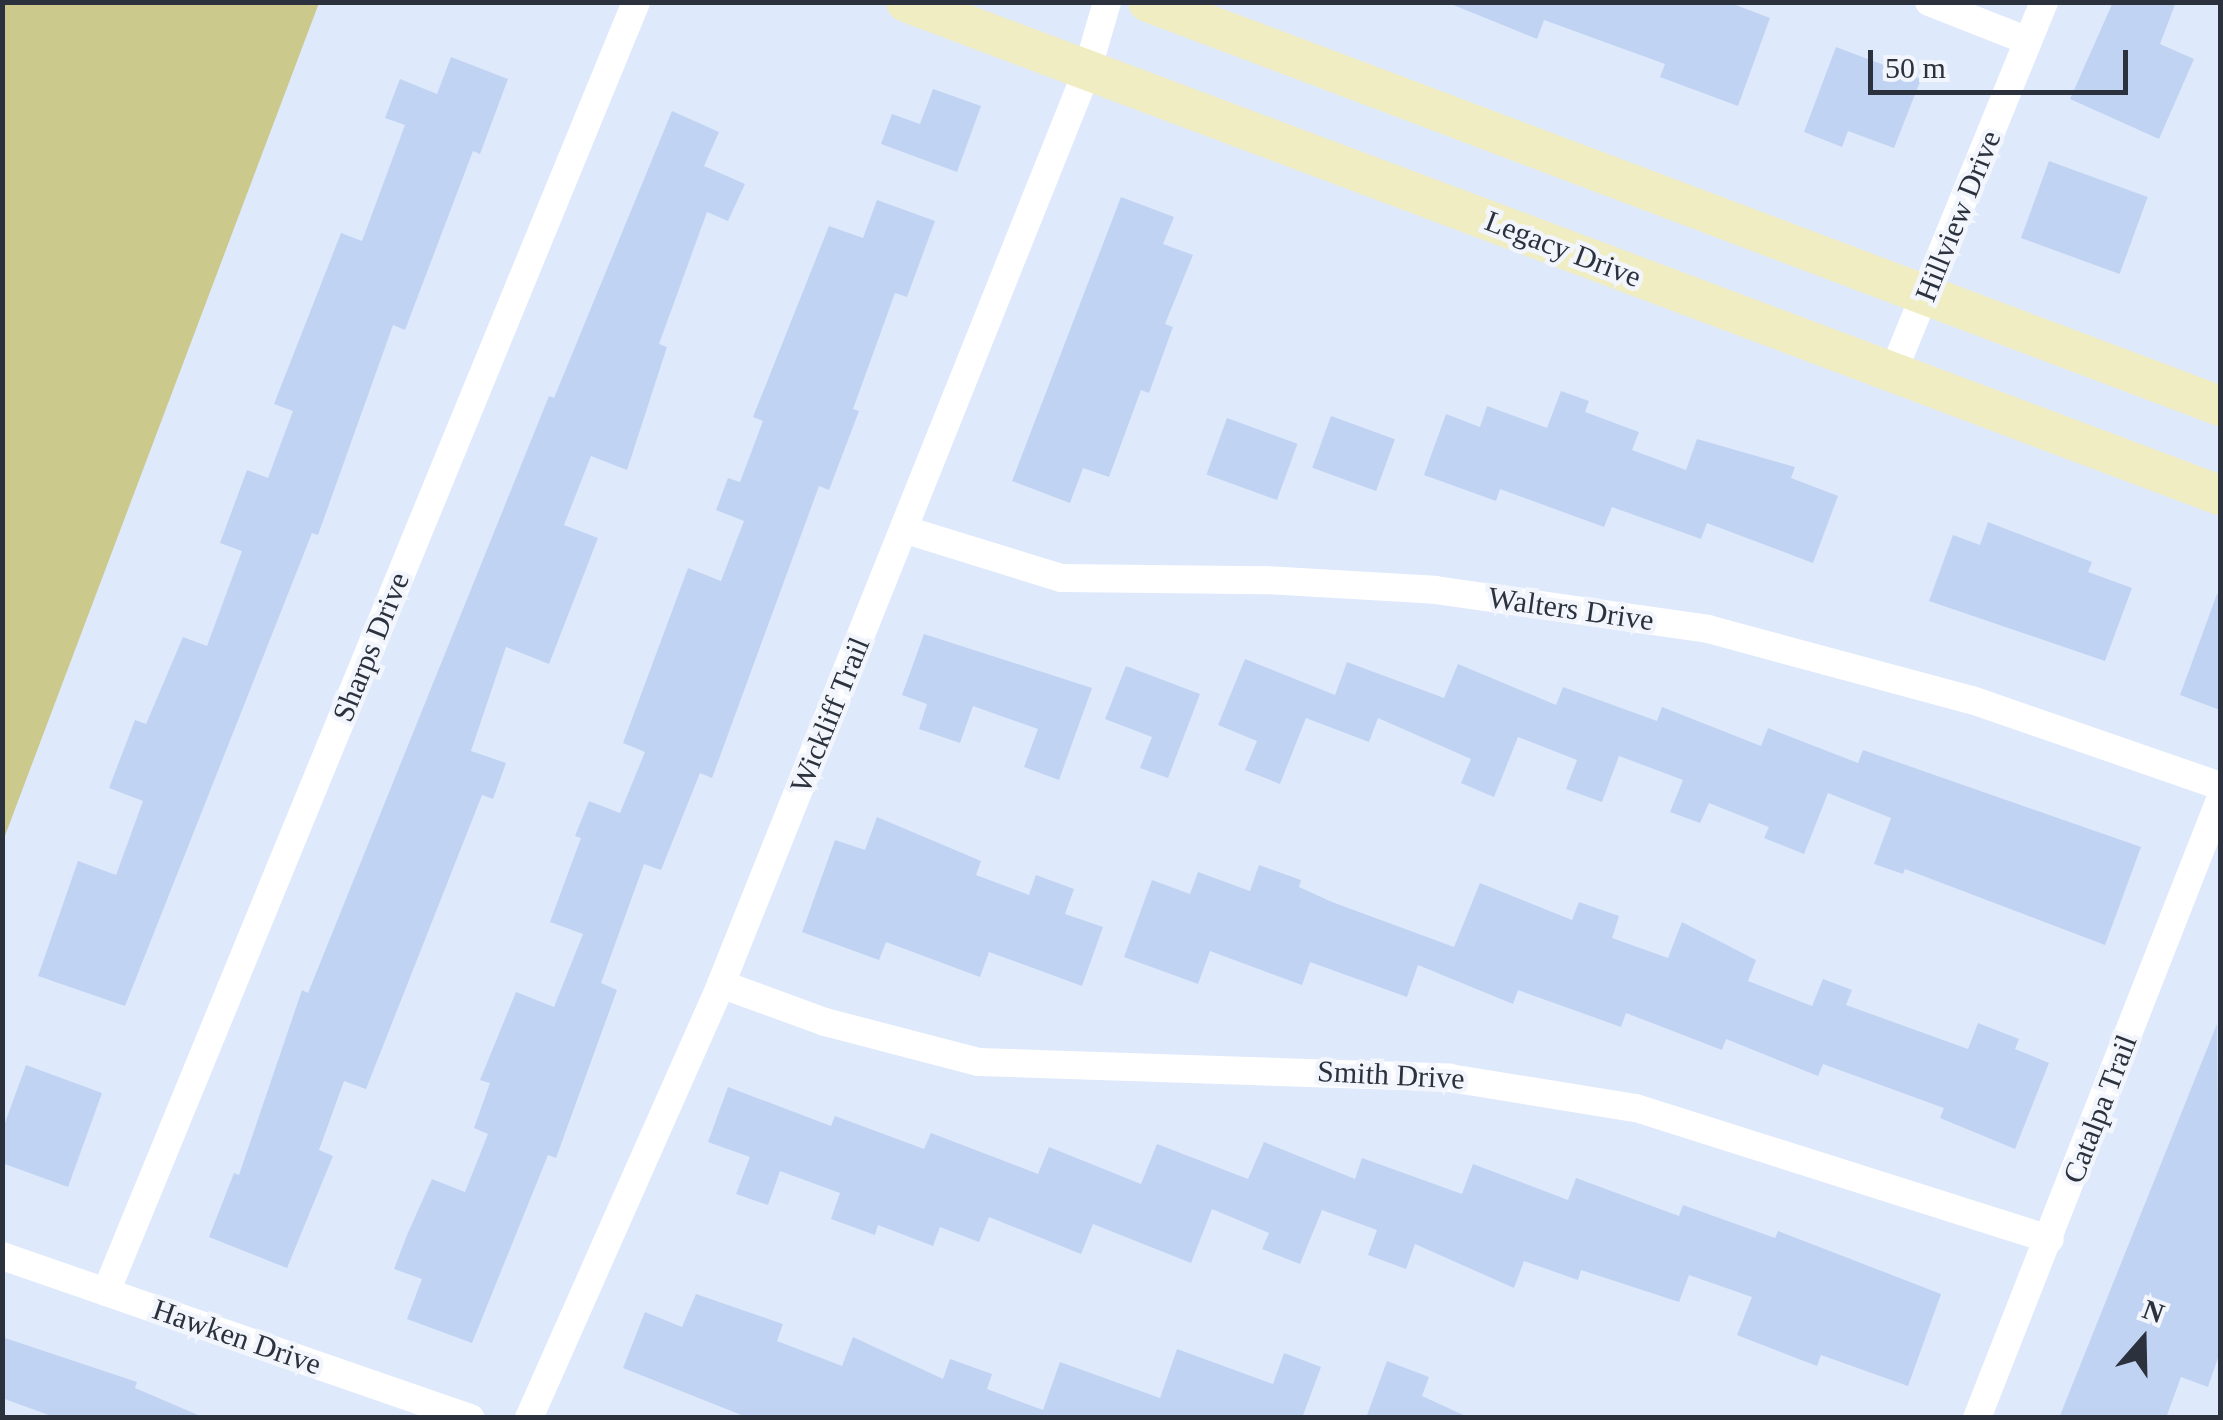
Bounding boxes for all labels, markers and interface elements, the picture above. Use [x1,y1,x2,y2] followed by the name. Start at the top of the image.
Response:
[1873,30,2133,92] scale bar
[1885,51,1946,84] text: 50 m
[1907,125,2009,307] street label: Hillview Drive
[1480,203,1646,295] street label: Legacy Drive
[325,567,417,727] street label: Sharps Drive
[1486,580,1656,638] street label: Walters Drive
[782,632,878,798] street label: Wickliff Trail
[2055,1030,2145,1188] street label: Catalpa Trail
[1316,1053,1466,1097] street label: Smith Drive
[2093,1290,2193,1390] north arrow
[148,1291,326,1383] street label: Hawken Drive
[2139,1293,2168,1329] text: N

